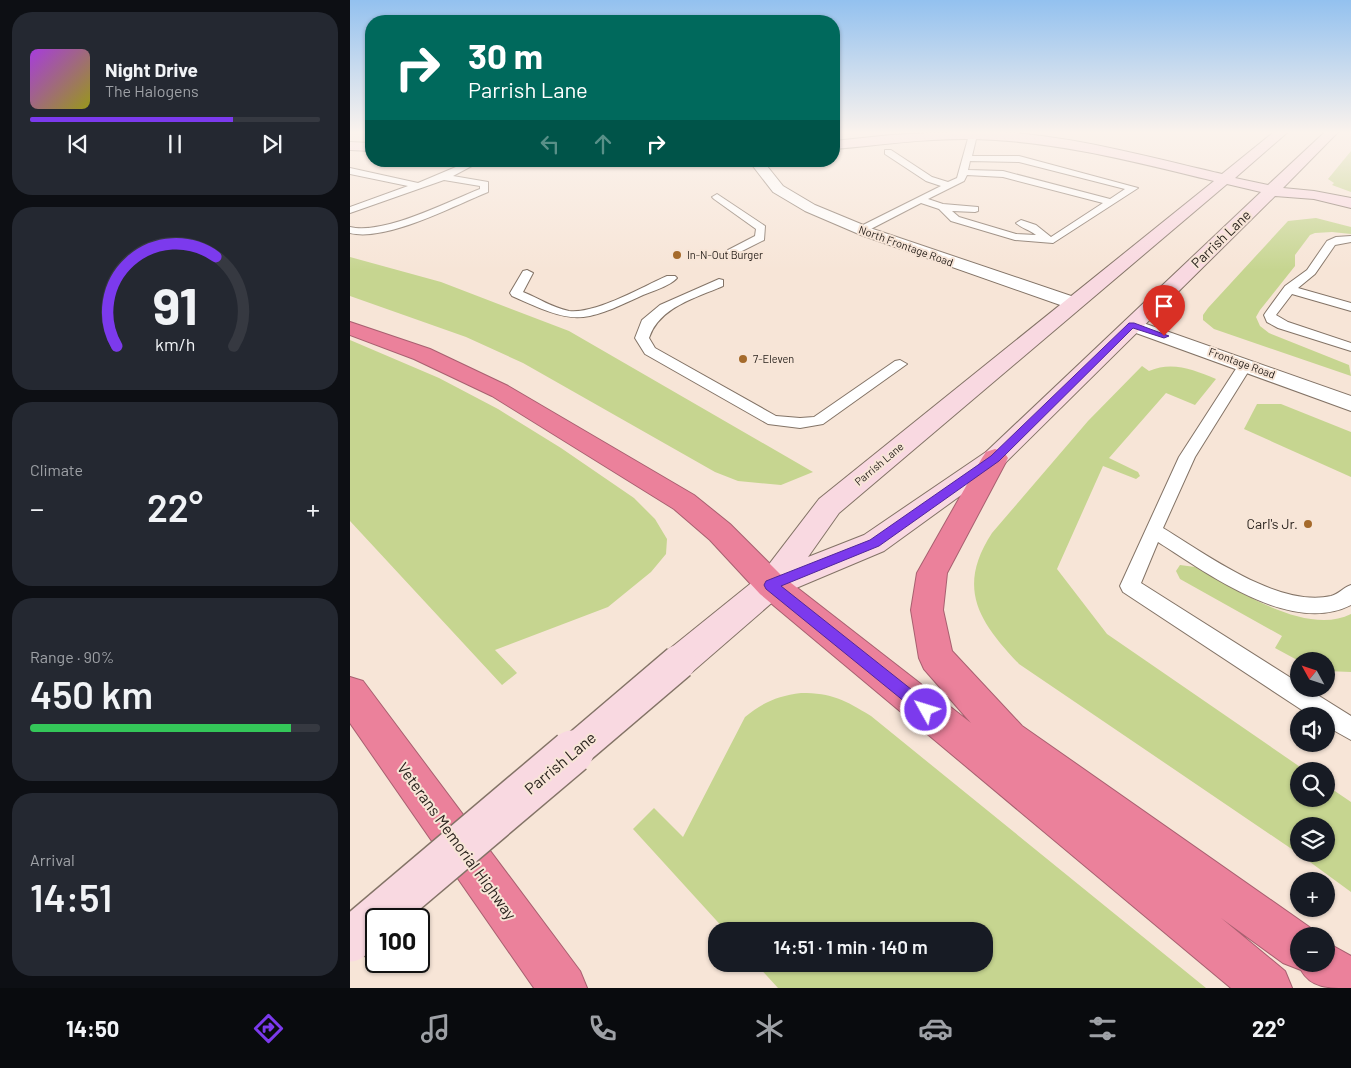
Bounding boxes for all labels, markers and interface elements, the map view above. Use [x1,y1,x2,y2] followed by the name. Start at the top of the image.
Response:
[468,34,543,76] text: 30 m
[385,35,450,100] icon: right
[105,58,198,81] text: Night Drive
[468,76,588,102] text: Parrish Lane
[105,81,199,100] text: The Halogens
[64,130,92,158] icon: previous
[161,130,189,158] icon: pause
[258,130,286,158] icon: next
[536,130,564,158] icon: left
[589,130,617,158] icon: ahead
[642,130,670,158] icon: right
[1187,206,1254,271] street label: Parrish Lane
[857,222,955,269] street label: North Frontage Road
[687,248,763,261] place label: In-N-Out Burger
[671,249,683,261] marker: In-N-Out Burger
[153,273,197,335] text: 91
[1143,285,1185,336] pin
[1150,292,1178,320] icon: arrive
[155,333,195,355] text: km/h
[1207,344,1277,381] street label: Frontage Road
[753,352,794,365] place label: 7-Eleven
[737,353,749,365] marker: 7-Eleven
[852,439,906,488] street label: Parrish Lane
[30,460,83,479] text: Climate
[147,484,203,530] text: 22°
[30,491,44,525] text: −
[306,491,320,525] text: +
[1247,515,1298,532] place label: Carl's Jr.
[1302,518,1314,530] marker: Carl's Jr.
[30,647,114,666] text: Range · 90%
[1290,652,1335,698] north arrow
[1290,652,1335,972] map controls
[30,671,153,717] text: 450 km
[899,683,951,735] position arrow
[1290,707,1335,752] button: sound
[520,727,599,798] street label: Parrish Lane
[394,758,521,924] street label: Veterans Memorial Highway
[1290,762,1335,807] button: search
[1290,817,1335,862] button: layers
[30,850,75,869] text: Arrival
[1290,872,1335,917] button: +
[30,874,112,920] text: 14:51
[365,908,430,973] speed limit sign: 100
[1290,927,1335,972] button: −
[773,935,928,958] text: 14:51 · 1 min · 140 m
[251,1011,286,1046] icon: directions
[418,1011,453,1046] icon: music
[585,1011,620,1046] icon: phone
[752,1011,787,1046] icon: climate
[918,1011,953,1046] icon: car
[1085,1011,1120,1046] icon: filters
[66,1015,119,1041] text: 14:50
[1252,1015,1285,1041] text: 22°

